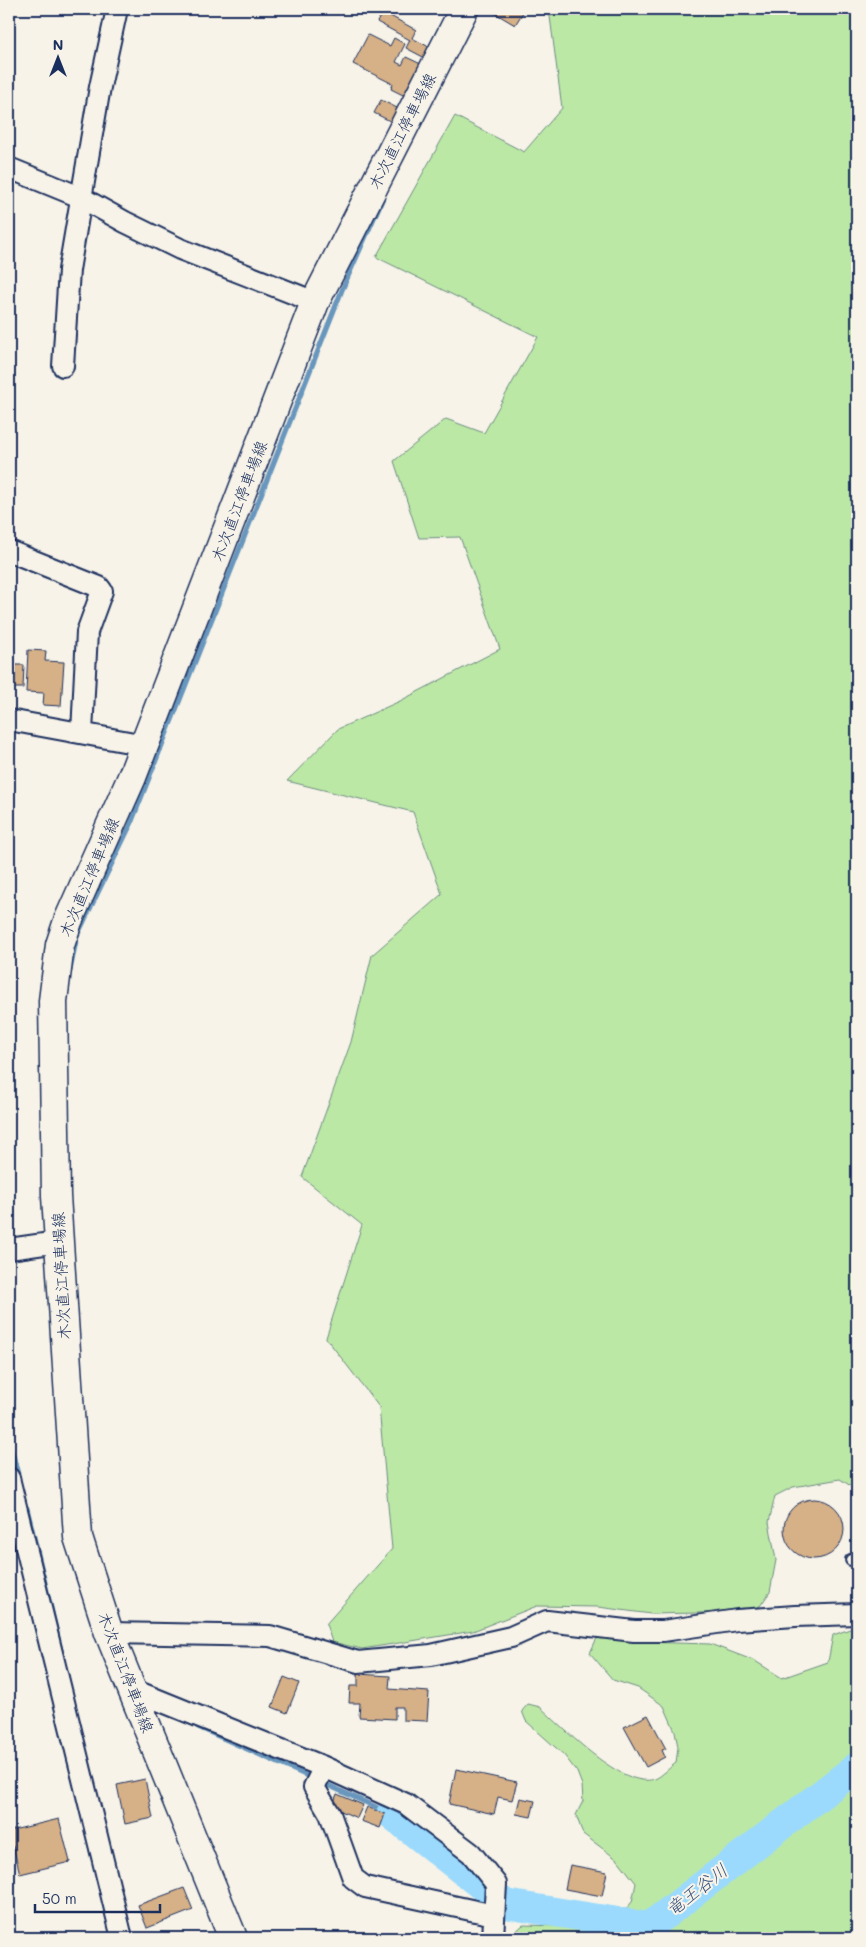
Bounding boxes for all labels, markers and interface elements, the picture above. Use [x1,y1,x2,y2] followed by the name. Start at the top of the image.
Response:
[32,32,82,82] north arrow
[53,35,63,54] text: N
[363,69,440,193] street label: 木次直江停車場線
[206,437,271,564] street label: 木次直江停車場線
[54,814,123,940] street label: 木次直江停車場線
[47,1212,74,1340] street label: 木次直江停車場線
[94,1608,159,1735] street label: 木次直江停車場線
[661,1858,732,1921] water label: 竜王谷川
[35,1882,160,1914] scale bar
[42,1888,77,1908] text: 50 m

